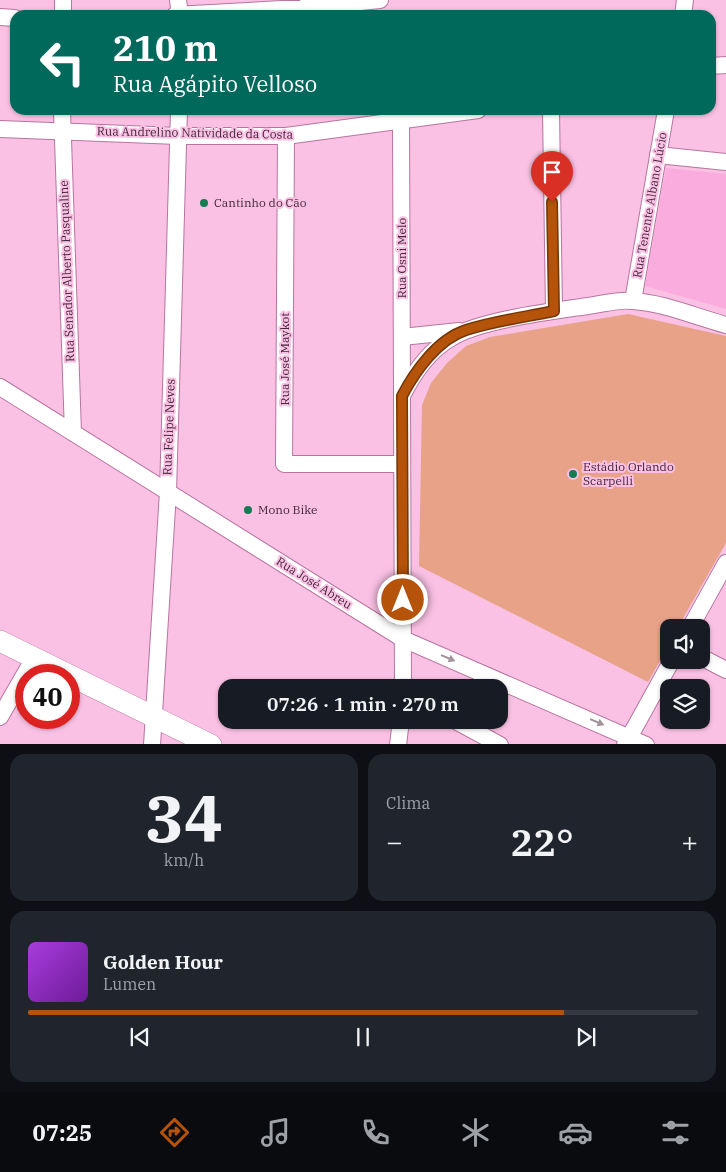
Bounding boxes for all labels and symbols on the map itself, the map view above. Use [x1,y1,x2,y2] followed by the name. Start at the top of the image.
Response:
[97,123,294,142] street label: Rua Andrelino Natividade da Costa
[629,131,670,279] street label: Rua Tenente Albano Lúcio
[531,151,573,202] pin
[56,180,77,362] street label: Rua Senador Alberto Pasqualine
[214,195,307,210] place label: Cantinho do Cão
[198,197,210,209] marker: Cantinho do Cão
[394,217,409,298] street label: Rua Osni Melo
[277,312,292,406] street label: Rua José Maykot
[159,378,178,476] street label: Rua Felipe Neves
[583,459,674,488] place label: Estádio Orlando Scarpelli
[567,468,579,480] marker: Estádio Orlando Scarpelli
[258,502,318,517] place label: Mono Bike
[242,504,254,516] marker: Mono Bike
[274,553,355,612] street label: Rua José Abreu
[376,573,428,625] position arrow
[441,655,455,663] one-way arrow
[15,664,80,729] speed limit sign: 40
[590,719,604,727] one-way arrow

